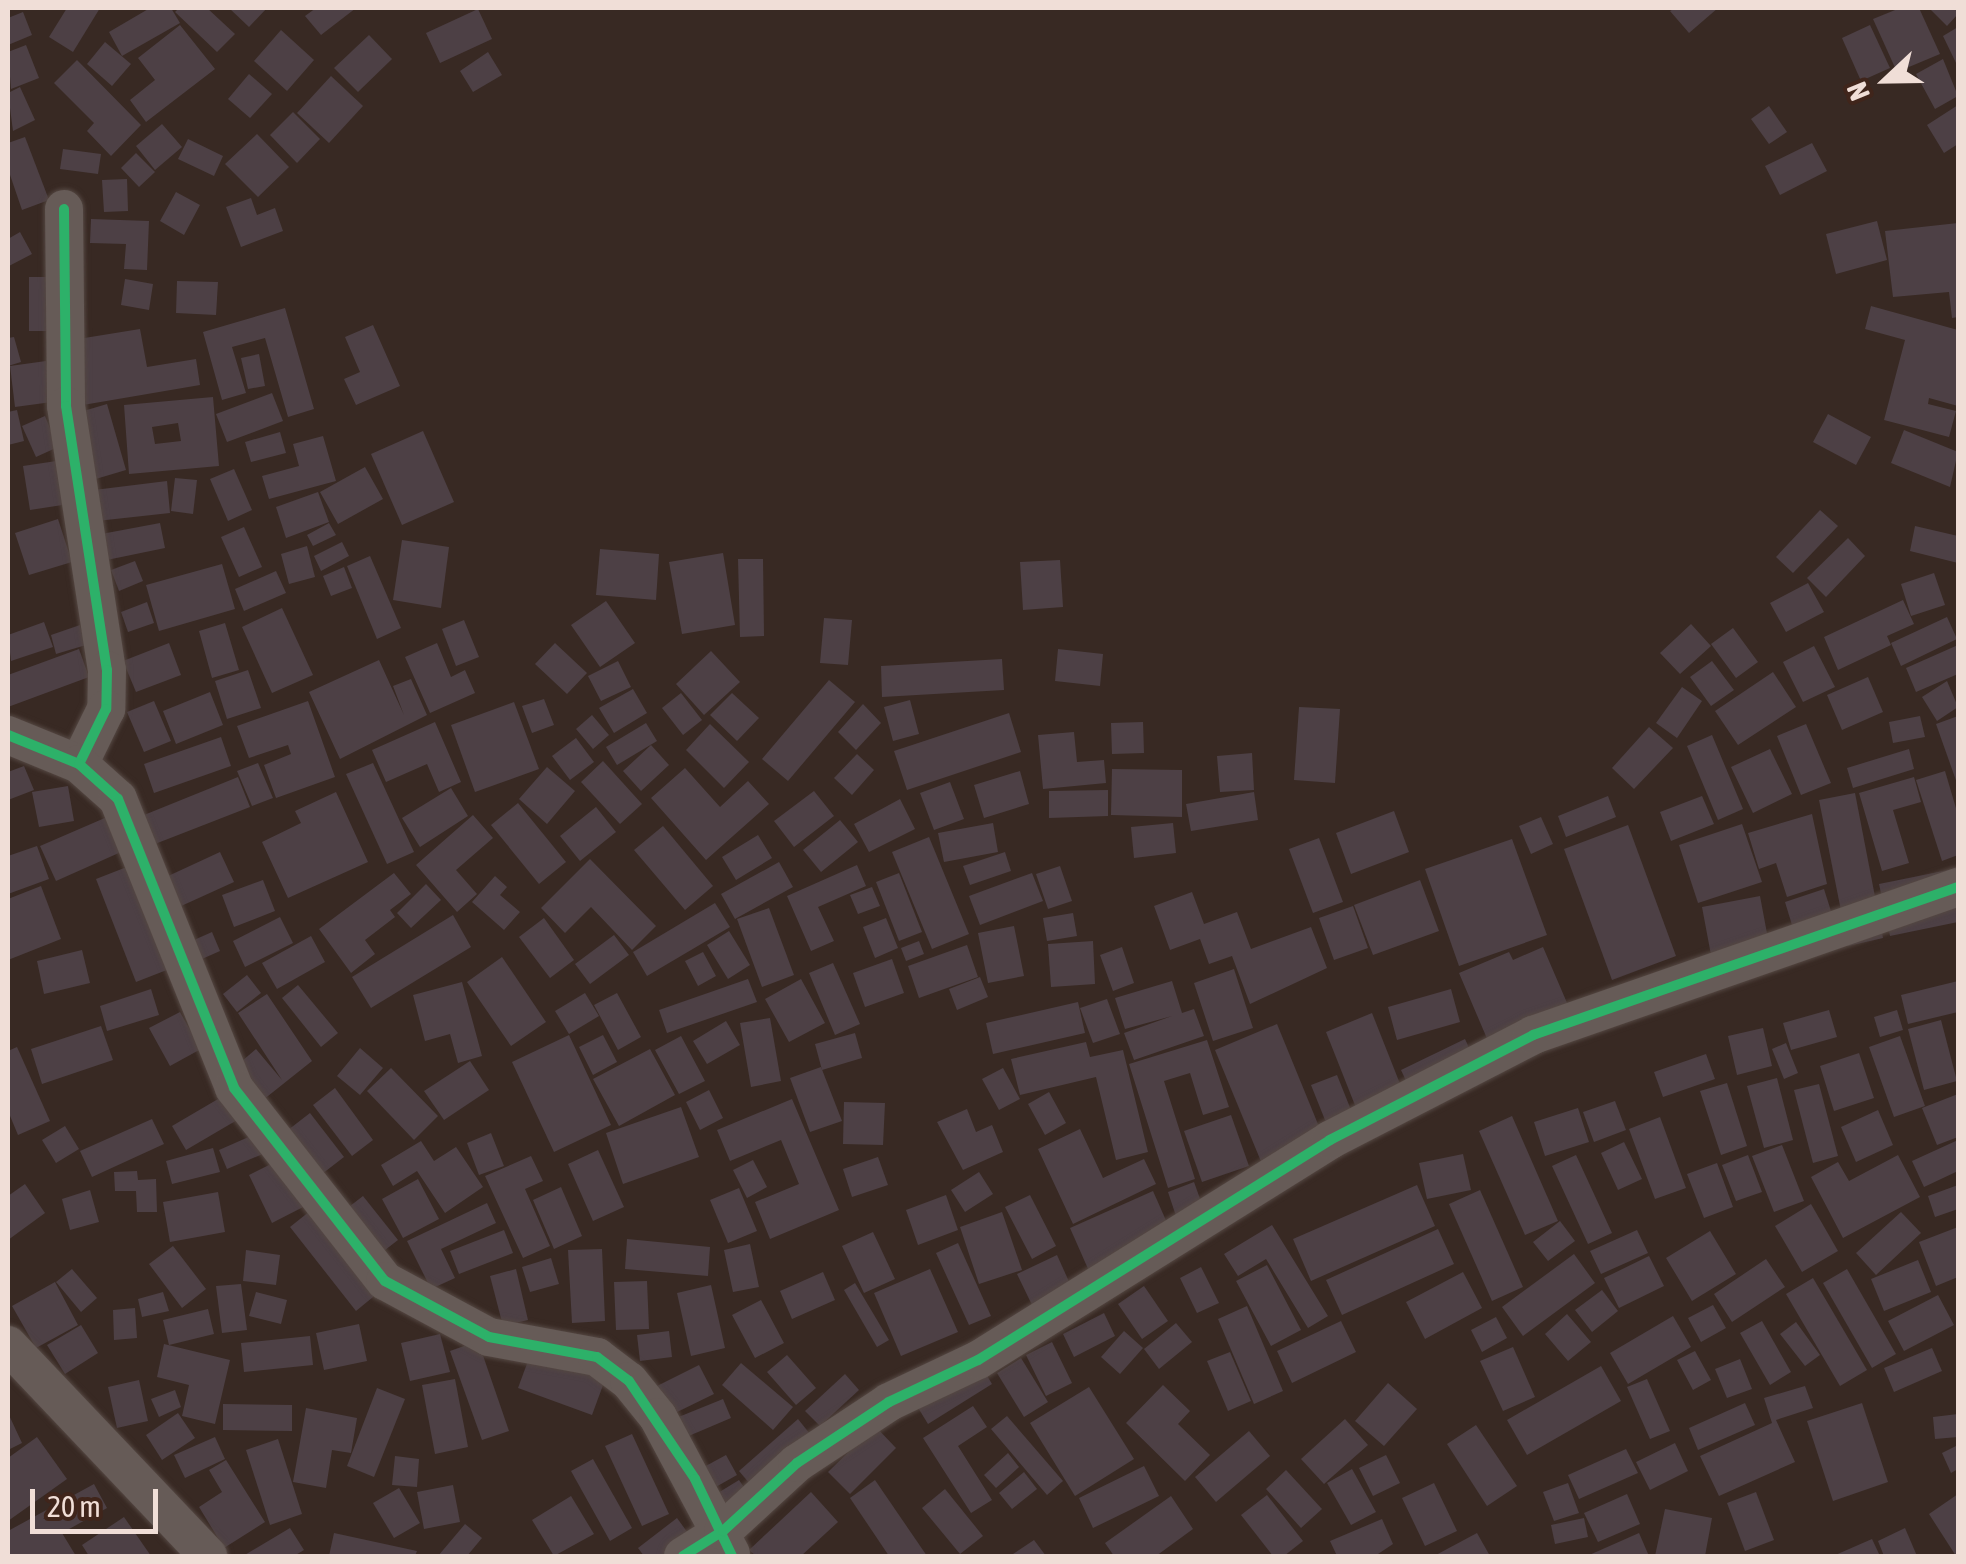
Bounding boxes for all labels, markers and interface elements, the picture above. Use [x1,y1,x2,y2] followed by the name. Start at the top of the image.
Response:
[1836,30,1936,130] north arrow
[1840,78,1876,105] text: N
[35,1469,162,1531] scale bar
[47,1489,101,1523] text: 20 m

